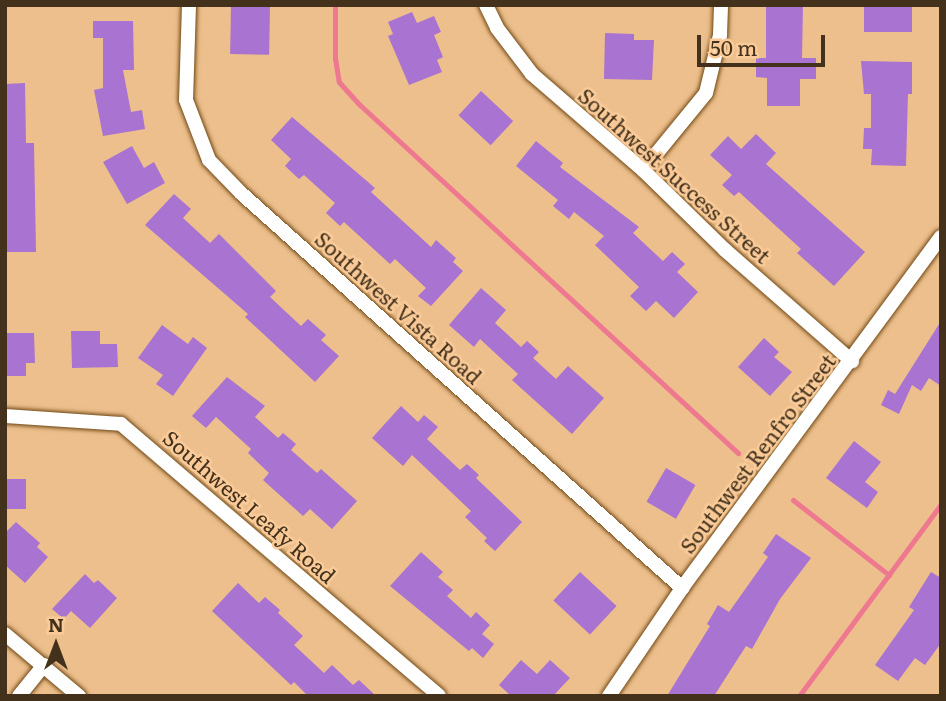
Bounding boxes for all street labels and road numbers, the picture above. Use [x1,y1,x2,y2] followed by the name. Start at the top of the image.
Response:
[574,82,776,268] street label: Southwest Success Street
[310,226,488,388] street label: Southwest Vista Road
[674,348,840,558] street label: Southwest Renfro Street
[159,424,341,588] street label: Southwest Leafy Road

